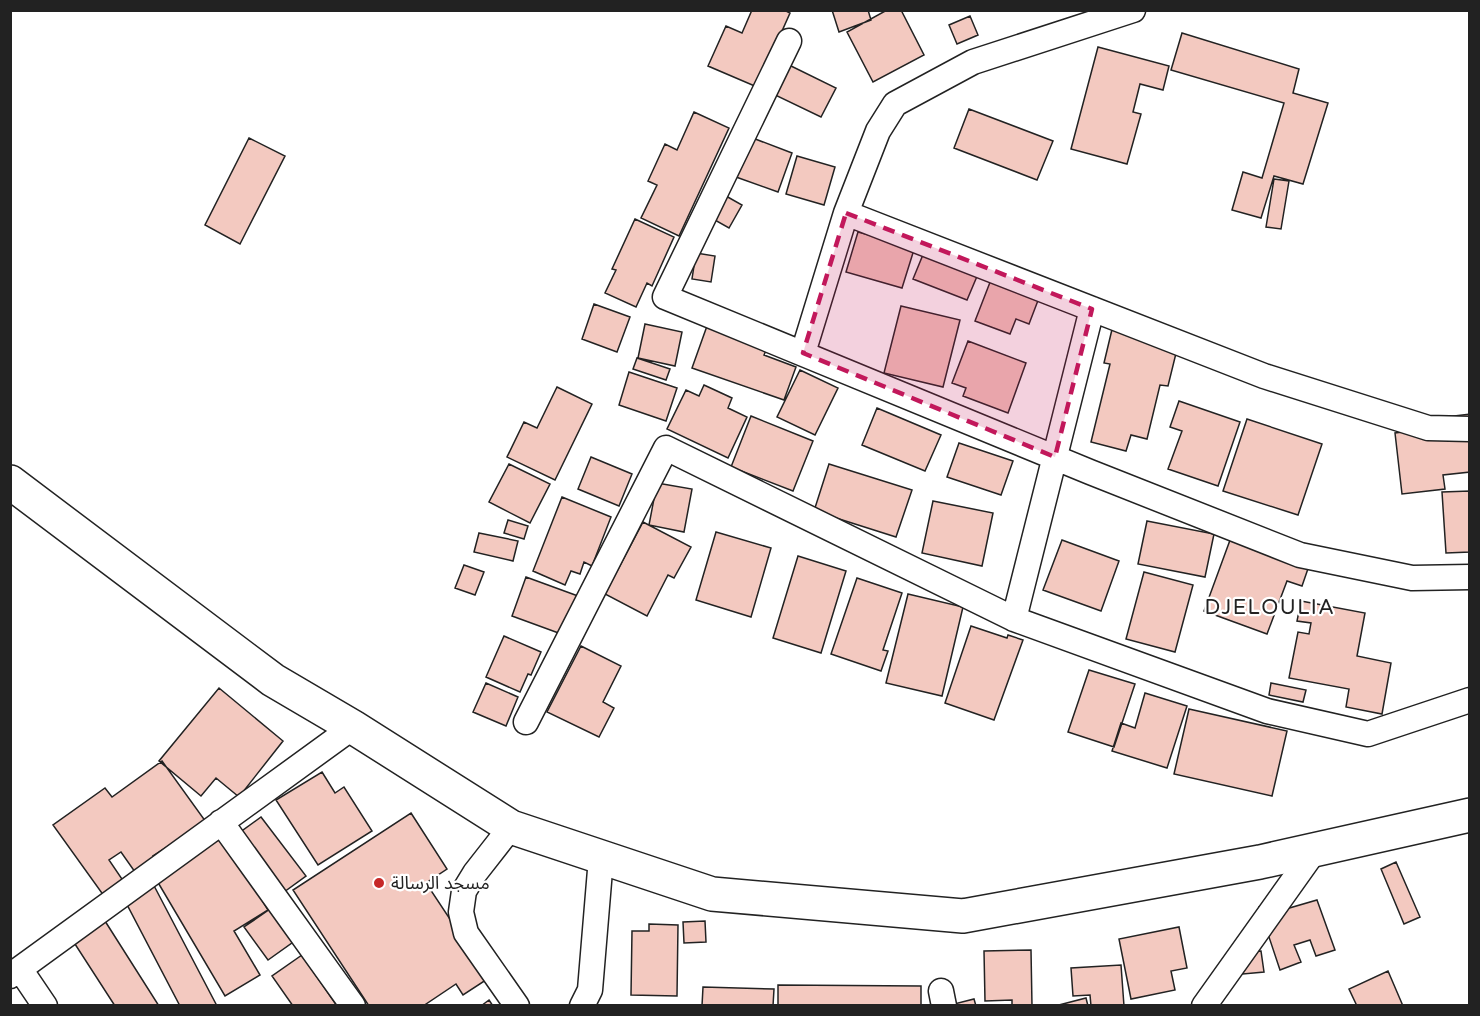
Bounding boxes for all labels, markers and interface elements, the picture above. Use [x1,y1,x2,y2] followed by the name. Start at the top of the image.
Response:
[1205,595,1335,620] district label: DJELOULIA
[391,872,490,894] place label: مسجد الرسالة
[372,876,386,890] marker: مسجد الرسالة

